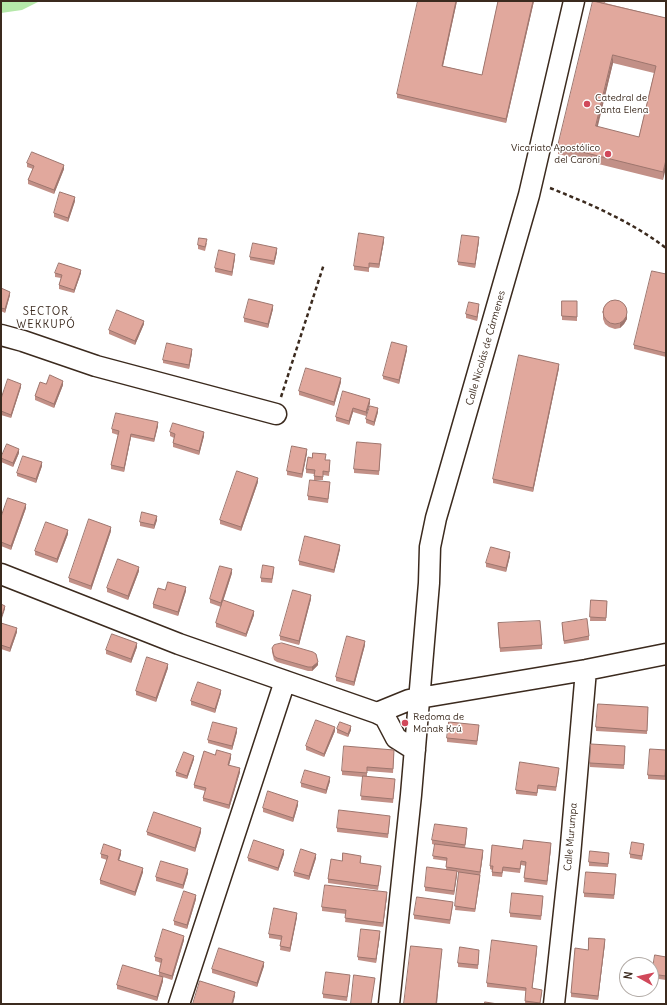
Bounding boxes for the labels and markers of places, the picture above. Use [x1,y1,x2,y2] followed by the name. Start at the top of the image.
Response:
[595,92,648,116] place label: Catedral de Santa Elena
[582,99,592,109] marker: Catedral de Santa Elena
[511,142,600,166] place label: Vicariato Apostólico del Caroní
[603,149,613,159] marker: Vicariato Apostólico del Caroní
[413,711,464,734] place label: Redoma de Manak Krú
[400,718,410,728] marker: Redoma de Manak Krú

